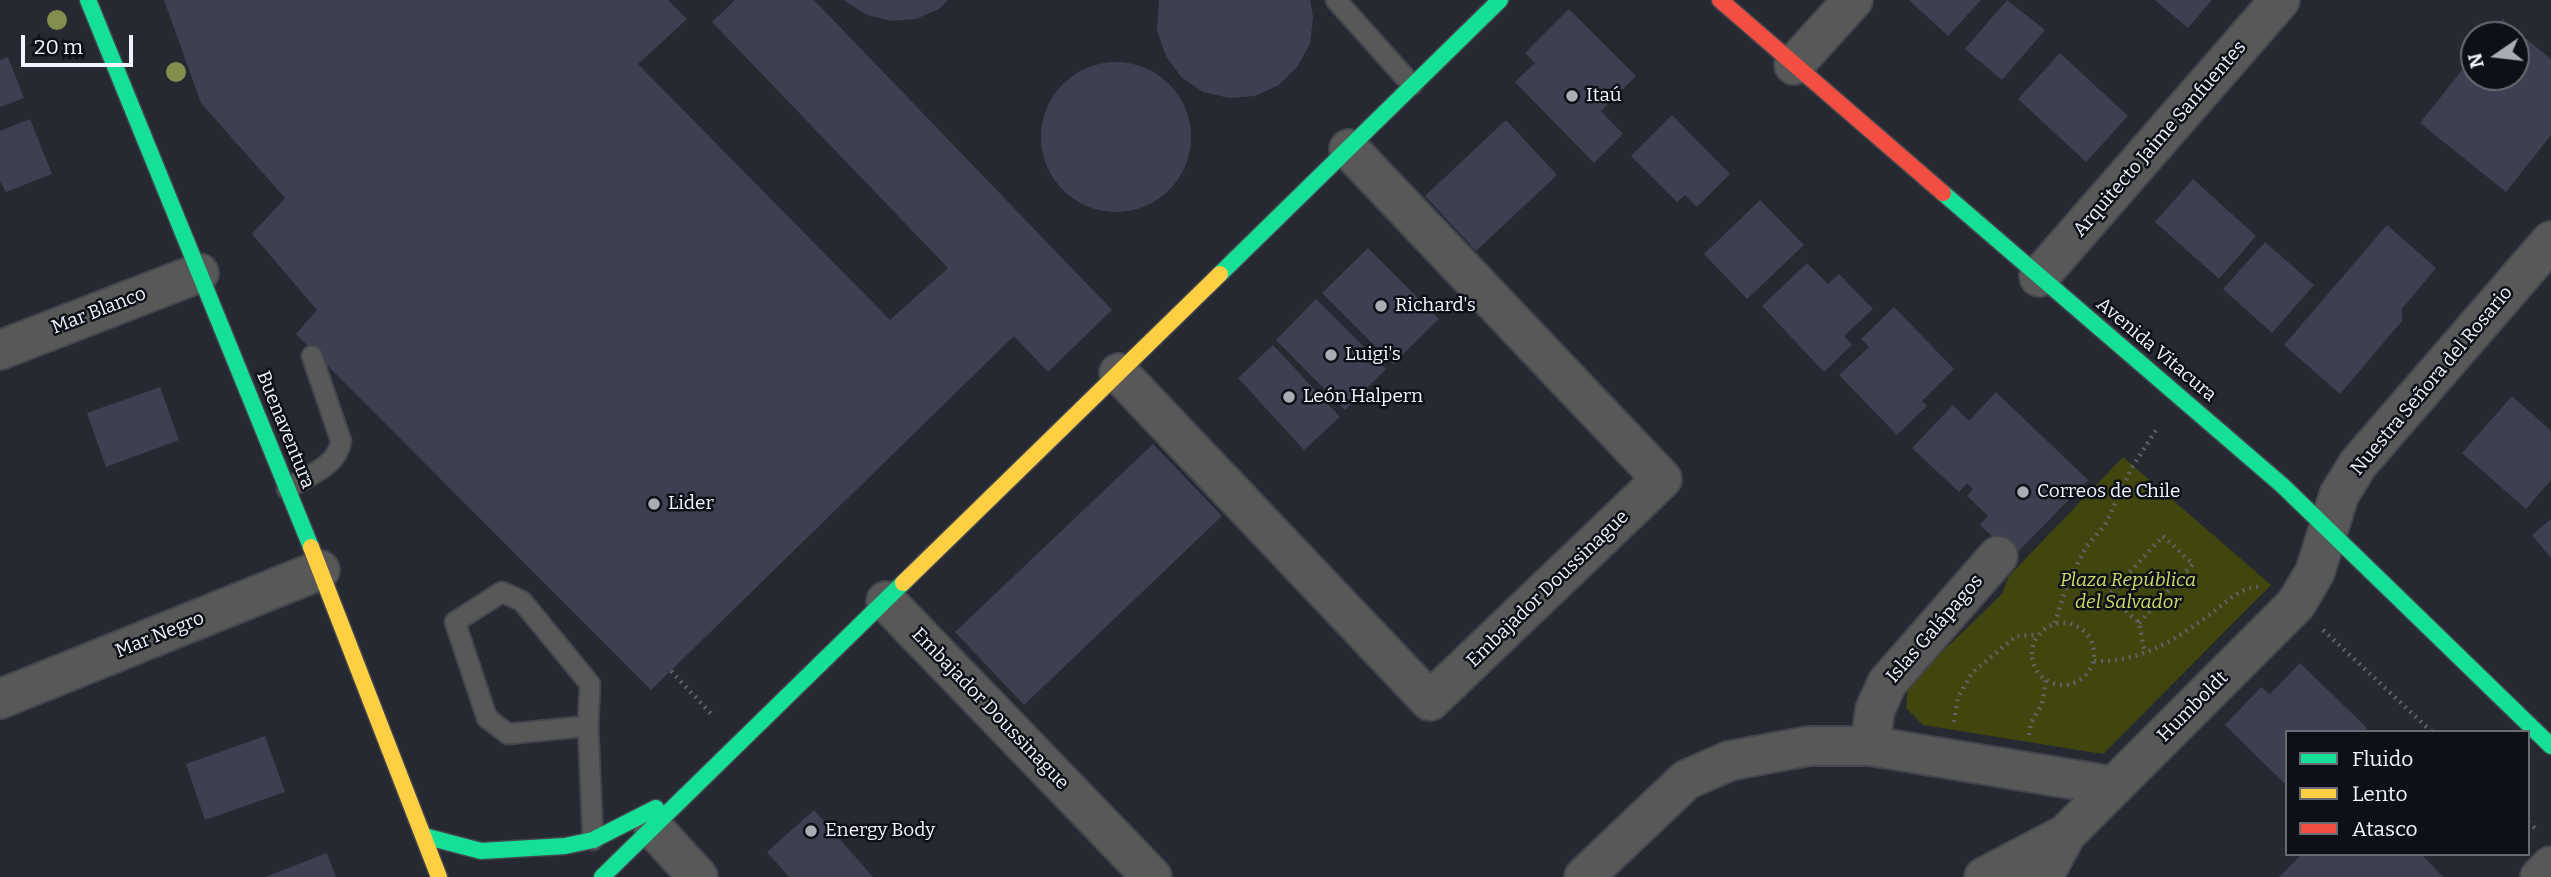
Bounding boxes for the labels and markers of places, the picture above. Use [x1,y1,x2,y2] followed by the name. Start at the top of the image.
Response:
[1586,85,1622,107] place label: Itaú
[1564,88,1580,104] marker: Itaú
[1395,295,1476,317] place label: Richard's
[1373,298,1389,314] marker: Richard's
[1345,344,1401,366] place label: Luigi's
[1323,347,1339,363] marker: Luigi's
[1303,386,1423,408] place label: León Halpern
[1281,389,1297,405] marker: León Halpern
[2037,481,2180,503] place label: Correos de Chile
[2015,484,2031,500] marker: Correos de Chile
[668,493,714,515] place label: Lider
[646,496,662,512] marker: Lider
[825,820,935,842] place label: Energy Body
[803,823,819,839] marker: Energy Body

